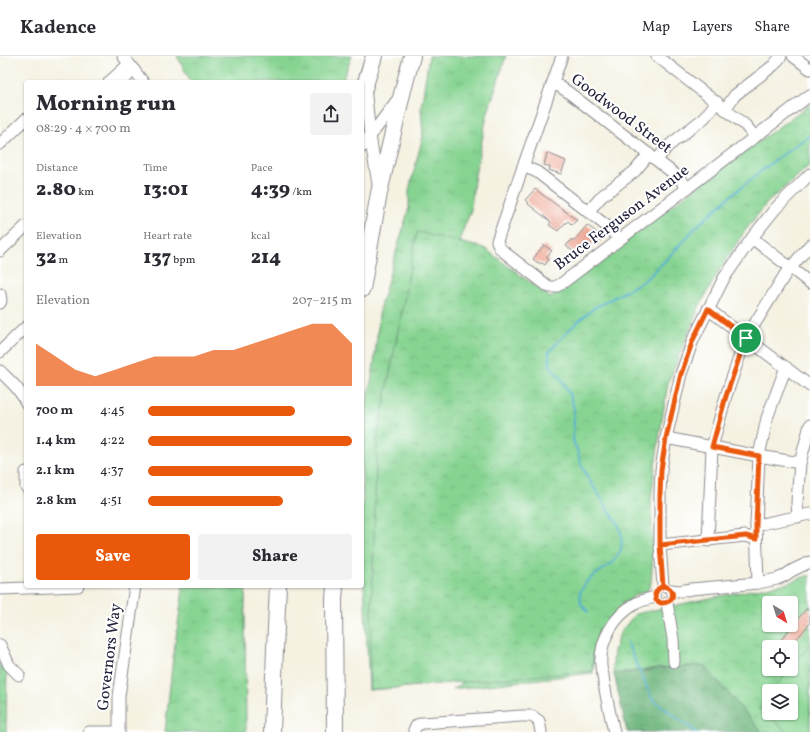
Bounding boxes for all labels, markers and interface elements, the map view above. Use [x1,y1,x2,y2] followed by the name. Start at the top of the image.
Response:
[20,15,96,41] text: Kadence
[642,18,670,37] text: Map
[692,18,732,37] text: Layers
[754,18,790,37] text: Share
[566,69,676,159] street label: Goodwood Street
[36,89,176,120] text: Morning run
[310,93,352,135] button: share
[36,120,131,138] text: 08:29 · 4 × 700 m
[550,160,694,276] street label: Bruce Ferguson Avenue
[36,161,78,176] text: Distance
[143,161,167,176] text: Time
[251,161,273,176] text: Pace
[36,176,76,204] text: 2.80
[143,176,188,204] text: 13:01
[251,176,290,204] text: 4:39
[76,185,94,200] text: km
[290,185,312,200] text: /km
[36,229,82,244] text: Elevation
[143,229,192,244] text: Heart rate
[251,229,270,244] text: kcal
[36,244,56,272] text: 32
[143,244,171,272] text: 137
[251,244,281,272] text: 214
[56,253,68,268] text: m
[171,253,195,268] text: bpm
[36,292,90,310] text: Elevation
[292,292,352,310] text: 207–215 m
[729,321,763,355] pin
[735,327,757,349] icon: arrive
[36,402,73,420] text: 700 m
[100,402,124,420] text: 4:45
[36,432,76,450] text: 1.4 km
[100,432,125,450] text: 4:22
[36,462,75,480] text: 2.1 km
[100,462,124,480] text: 4:37
[36,492,77,510] text: 2.8 km
[100,492,122,510] text: 4:51
[36,534,190,580] button: Save
[198,534,352,580] button: Share
[762,596,798,632] north arrow
[762,596,798,720] map controls
[92,602,128,712] street label: Governors Way
[762,640,798,676] button: locate
[762,684,798,720] button: layers

